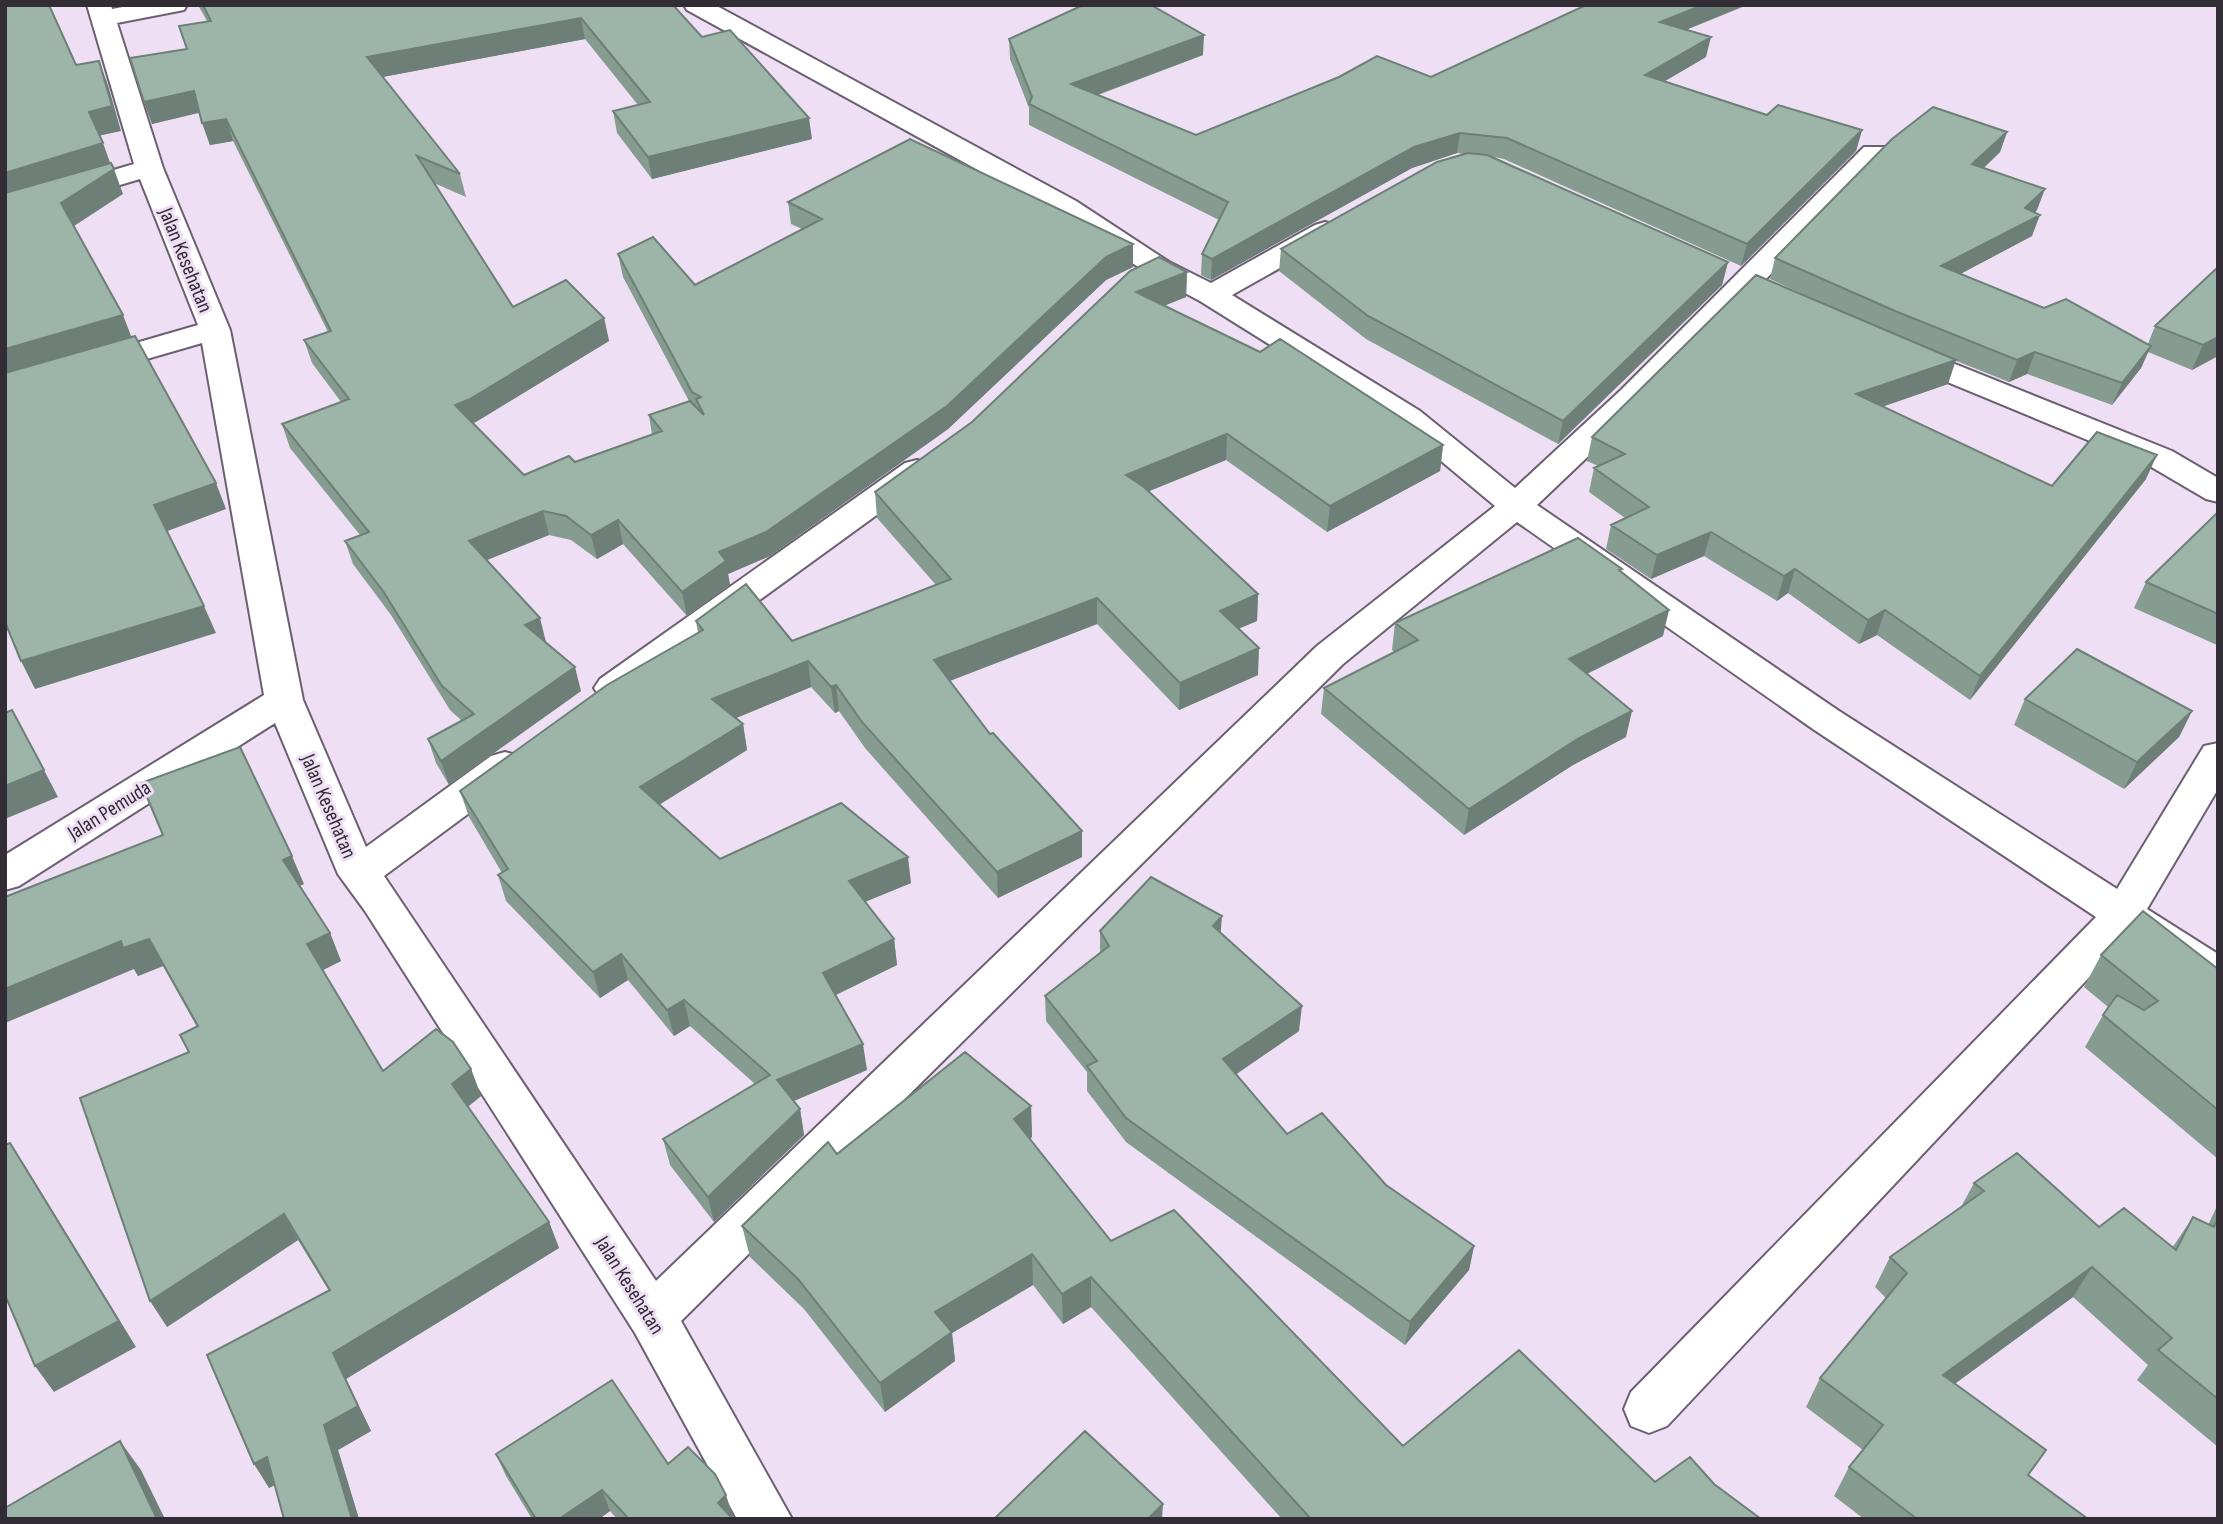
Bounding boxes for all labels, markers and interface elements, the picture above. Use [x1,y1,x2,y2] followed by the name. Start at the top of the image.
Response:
[153,203,218,316] street label: Jalan Kesehatan
[295,749,362,862] street label: Jalan Kesehatan
[62,775,155,846] street label: Jalan Pemuda
[589,1231,670,1339] street label: Jalan Kesehatan

